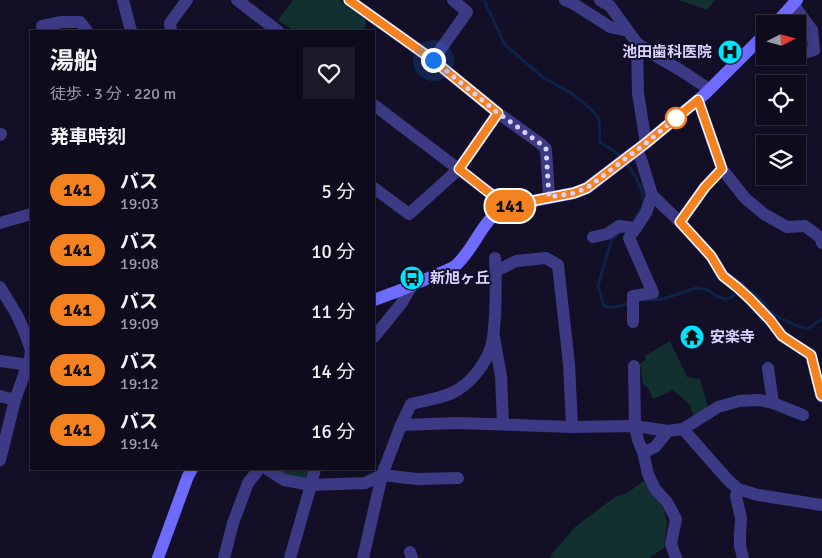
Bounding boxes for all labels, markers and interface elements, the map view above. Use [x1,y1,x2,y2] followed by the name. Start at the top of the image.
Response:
[756,15,806,65] north arrow
[756,15,806,185] map controls
[717,39,743,65] hospital icon: 池田歯科医院
[622,43,712,61] place label: 池田歯科医院
[50,46,98,76] text: 湯船
[303,47,355,99] button: heart
[421,48,446,73] your location
[756,75,806,125] button: locate
[50,84,176,104] text: 徒歩 · 3 分 · 220 m
[665,107,687,129] unlabelled marker
[50,125,126,149] text: 発車時刻
[756,135,806,185] button: layers
[120,170,158,194] text: バス
[63,179,92,201] text: 141
[322,180,355,204] text: 5 分
[481,190,539,222] line badge: 141
[120,194,159,214] text: 19:03
[495,195,525,217] text: 141
[120,230,158,254] text: バス
[63,239,92,261] text: 141
[311,240,355,264] text: 10 分
[120,254,159,274] text: 19:08
[399,265,425,291] bus stop icon: 新旭ヶ丘
[430,269,490,287] place label: 新旭ヶ丘
[120,290,158,314] text: バス
[63,299,92,321] text: 141
[311,300,355,324] text: 11 分
[120,314,159,334] text: 19:09
[679,324,705,350] temple icon: 安楽寺
[710,328,755,346] place label: 安楽寺
[120,350,158,374] text: バス
[63,359,92,381] text: 141
[311,360,355,384] text: 14 分
[120,374,159,394] text: 19:12
[120,410,158,434] text: バス
[63,419,92,441] text: 141
[311,420,355,444] text: 16 分
[120,434,159,454] text: 19:14

